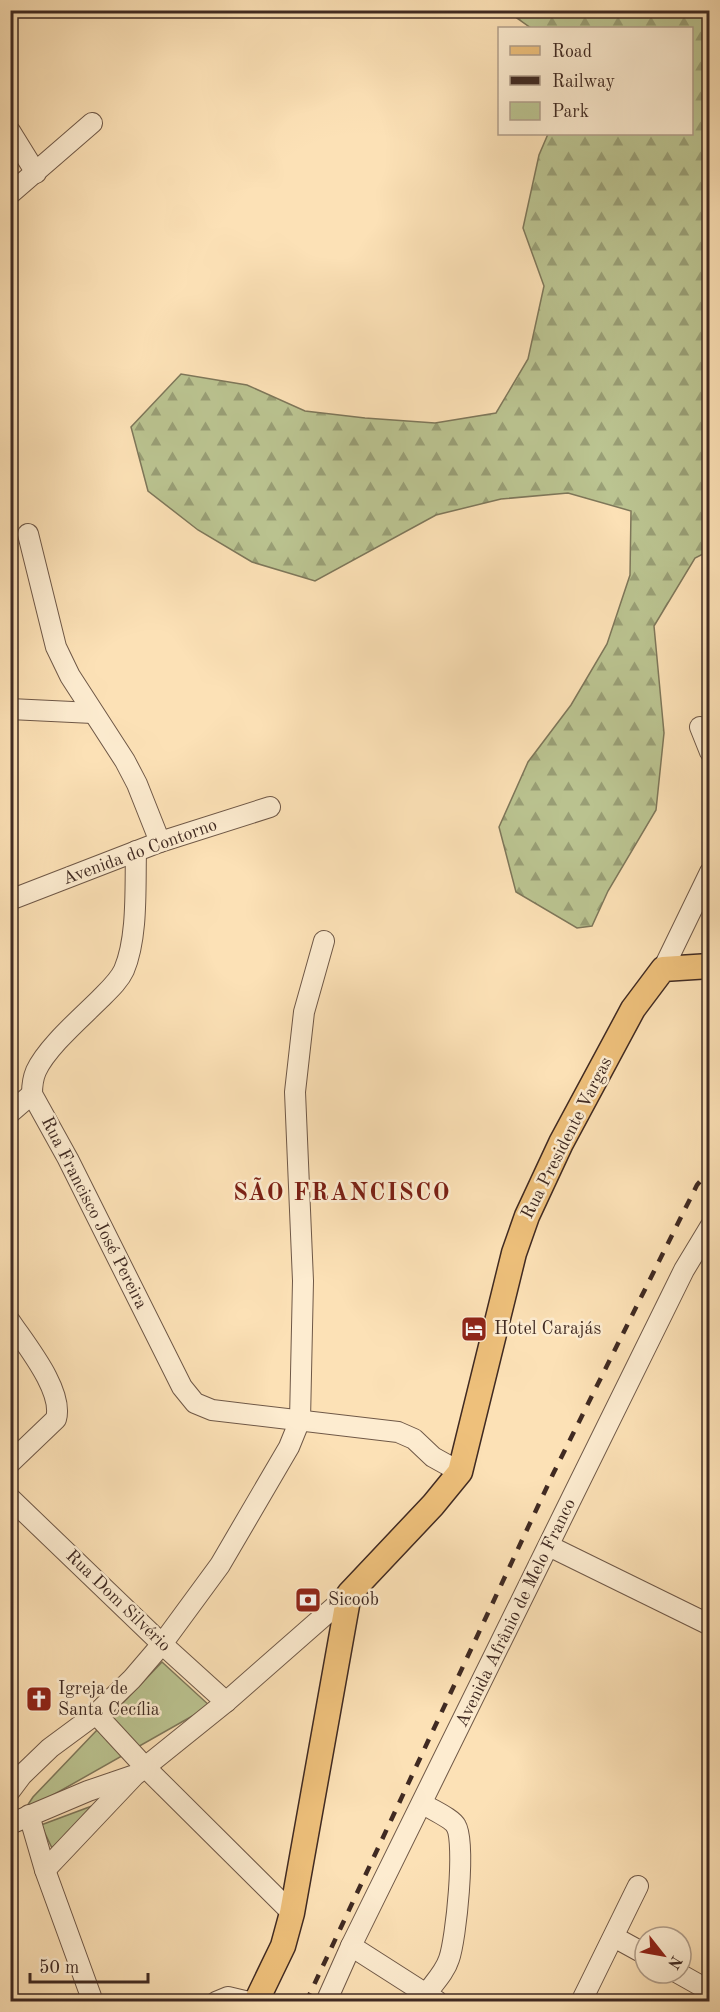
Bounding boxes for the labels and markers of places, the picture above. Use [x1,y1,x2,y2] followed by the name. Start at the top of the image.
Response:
[459,1314,489,1344] hotel icon: Hotel Carajás
[494,1320,601,1338] place label: Hotel Carajás
[293,1585,323,1615] bank icon: Sicoob
[328,1591,379,1609] place label: Sicoob
[58,1680,160,1719] place label: Igreja de Santa Cecília
[24,1684,54,1714] church icon: Igreja de Santa Cecília

